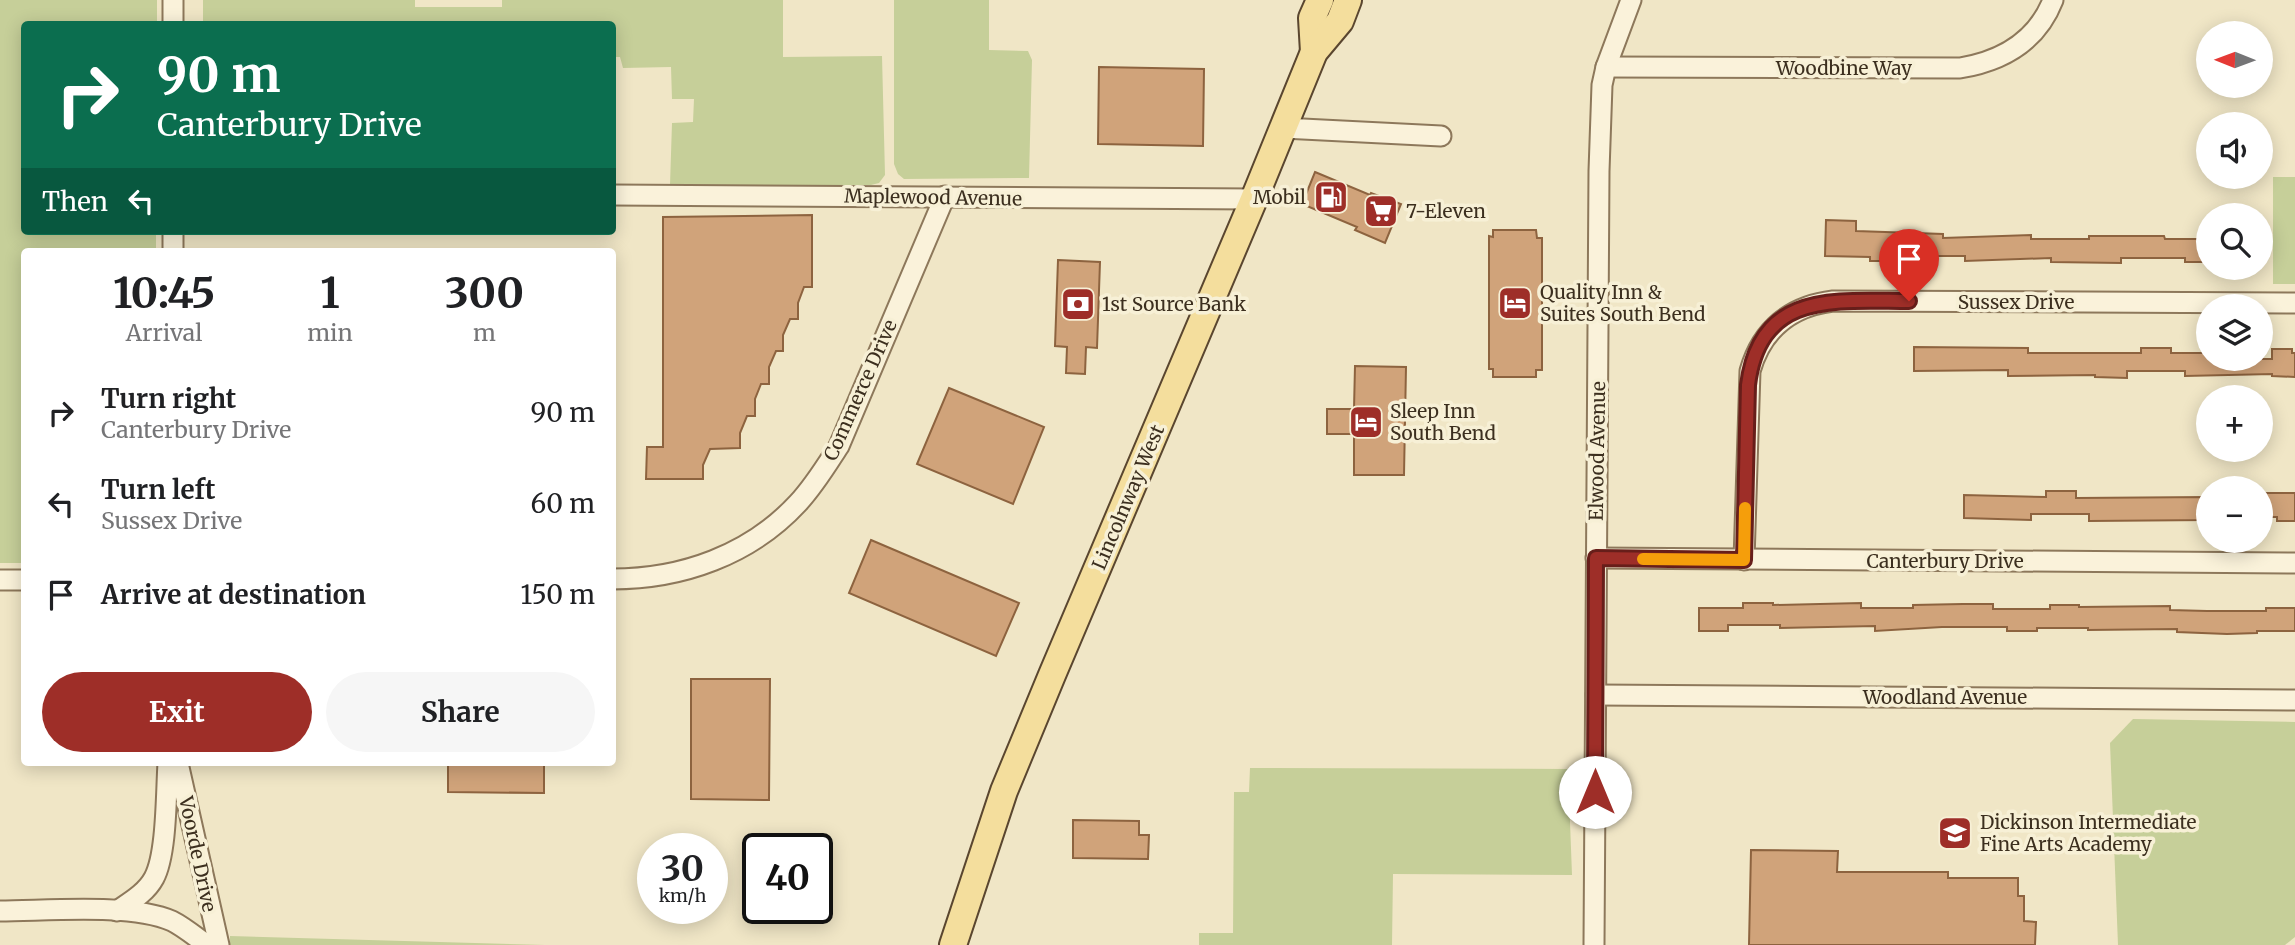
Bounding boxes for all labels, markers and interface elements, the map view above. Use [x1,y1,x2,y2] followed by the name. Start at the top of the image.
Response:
[2196,21,2273,98] north arrow
[2196,21,2273,553] map controls
[157,44,281,105] text: 90 m
[42,49,133,140] icon: right
[1775,56,1912,80] street label: Woodbine Way
[157,105,422,145] text: Canterbury Drive
[2196,112,2273,189] button: sound
[1312,178,1350,216] fuel station icon: Mobil
[122,182,160,220] icon: left
[844,183,1022,211] street label: Maplewood Avenue
[42,185,108,218] text: Then
[1253,185,1306,209] place label: Mobil
[1362,192,1400,230] supermarket icon: 7-Eleven
[1406,199,1486,223] place label: 7-Eleven
[2196,203,2273,280] button: search
[1879,229,1939,301] pin
[1890,240,1928,278] icon: arrive
[113,267,215,319] text: 10:45
[320,267,340,319] text: 1
[445,267,524,319] text: 300
[1540,280,1706,326] place label: Quality Inn & Suites South Bend
[1496,284,1534,322] hotel icon: Quality Inn & Suites South Bend
[1059,285,1097,323] bank icon: 1st Source Bank
[1958,290,2074,314] street label: Sussex Drive
[1102,292,1246,316] place label: 1st Source Bank
[2196,294,2273,371] button: layers
[818,316,902,464] street label: Commerce Drive
[126,318,203,347] text: Arrival
[307,318,353,347] text: min
[473,318,496,347] text: m
[1584,381,1610,521] street label: Elwood Avenue
[101,382,236,415] text: Turn right
[2196,385,2273,462] button: +
[42,394,80,432] icon: right
[531,396,595,429] text: 90 m
[1390,399,1496,445] place label: Sleep Inn South Bend
[1347,403,1385,441] hotel icon: Sleep Inn South Bend
[101,415,291,444] text: Canterbury Drive
[1087,420,1170,573] street label: Lincolnway West
[101,473,215,506] text: Turn left
[2196,476,2273,553] button: −
[42,485,80,523] icon: left
[531,487,595,520] text: 60 m
[101,506,242,535] text: Sussex Drive
[1866,549,2024,573] street label: Canterbury Drive
[42,576,80,614] icon: arrive
[101,578,366,611] text: Arrive at destination
[521,578,595,611] text: 150 m
[42,672,312,752] button: Exit
[326,672,595,752] button: Share
[1862,685,2027,709] street label: Woodland Avenue
[1558,755,1632,829] position arrow
[174,793,222,914] street label: Voorde Drive
[1980,810,2197,856] place label: Dickinson Intermediate Fine Arts Academy
[1936,814,1974,852] school or university icon: Dickinson Intermediate Fine Arts Academy
[742,833,833,924] speed limit sign: 40
[661,847,704,891] text: 30
[659,884,706,907] text: km/h

